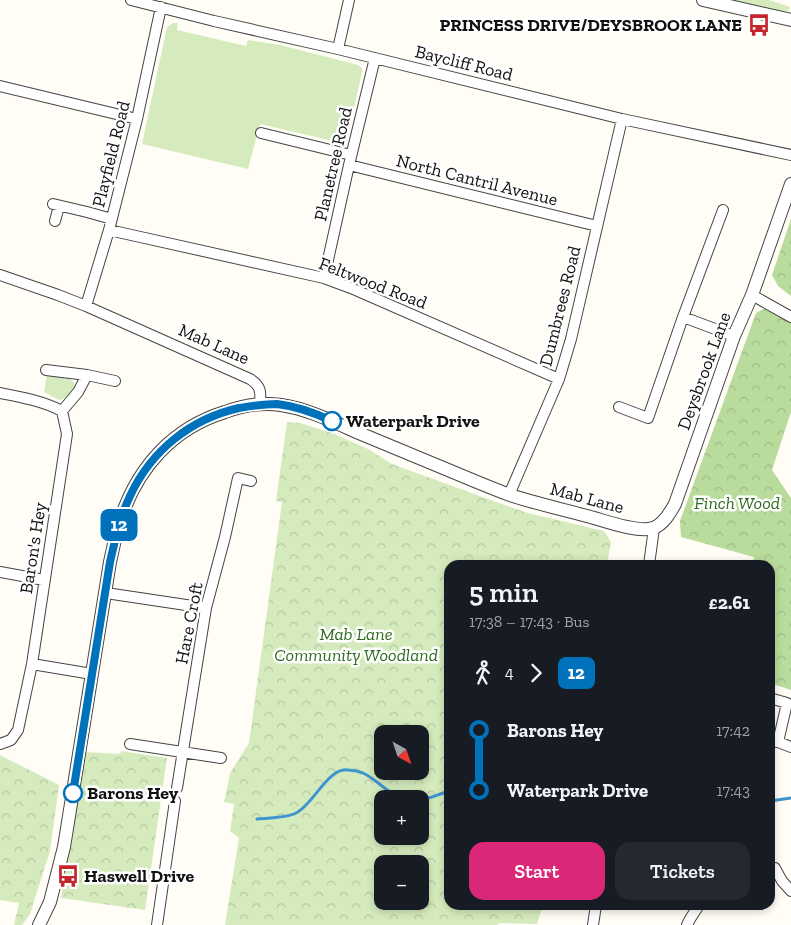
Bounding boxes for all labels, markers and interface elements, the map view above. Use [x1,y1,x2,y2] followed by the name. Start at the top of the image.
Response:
[746,12,772,38] bus stop icon: PRINCESS DRIVE/DEYSBROOK LANE
[440,14,742,36] place label: PRINCESS DRIVE/DEYSBROOK LANE
[413,40,515,86] street label: Baycliff Road
[87,98,135,209] street label: Playfield Road
[309,105,357,223] street label: Planetree Road
[394,149,560,211] street label: North Cantril Avenue
[534,244,586,368] street label: Dumbrees Road
[316,252,430,314] street label: Feltwood Road
[672,309,736,433] street label: Deysbrook Lane
[175,319,253,369] street label: Mab Lane
[346,410,480,432] place label: Waterpark Drive
[322,411,342,431] marker: Waterpark Drive
[548,478,626,518] street label: Mab Lane
[694,492,780,514] park label: Finch Wood
[15,500,51,595] street label: Baron's Hey
[96,509,142,541] line badge: 12
[111,514,127,536] text: 12
[469,576,538,609] text: 5 min
[170,580,208,666] street label: Hare Croft
[708,591,750,614] text: £2.61
[469,612,590,631] text: 17:38 – 17:43 · Bus
[274,623,438,666] park label: Mab Lane Community Woodland
[469,659,497,687] icon: walk
[522,659,550,687] icon: forward
[568,662,585,684] text: 12
[505,663,514,682] text: 4
[507,719,603,742] text: Barons Hey
[716,721,750,740] text: 17:42
[374,725,429,780] north arrow
[374,725,429,910] map controls
[507,779,648,802] text: Waterpark Drive
[717,781,750,800] text: 17:43
[87,782,179,804] place label: Barons Hey
[63,783,83,803] marker: Barons Hey
[374,790,429,845] button: +
[469,842,605,900] button: Start
[615,842,750,900] button: Tickets
[374,855,429,910] button: −
[55,863,81,889] bus stop icon: Haswell Drive
[84,865,194,887] place label: Haswell Drive

